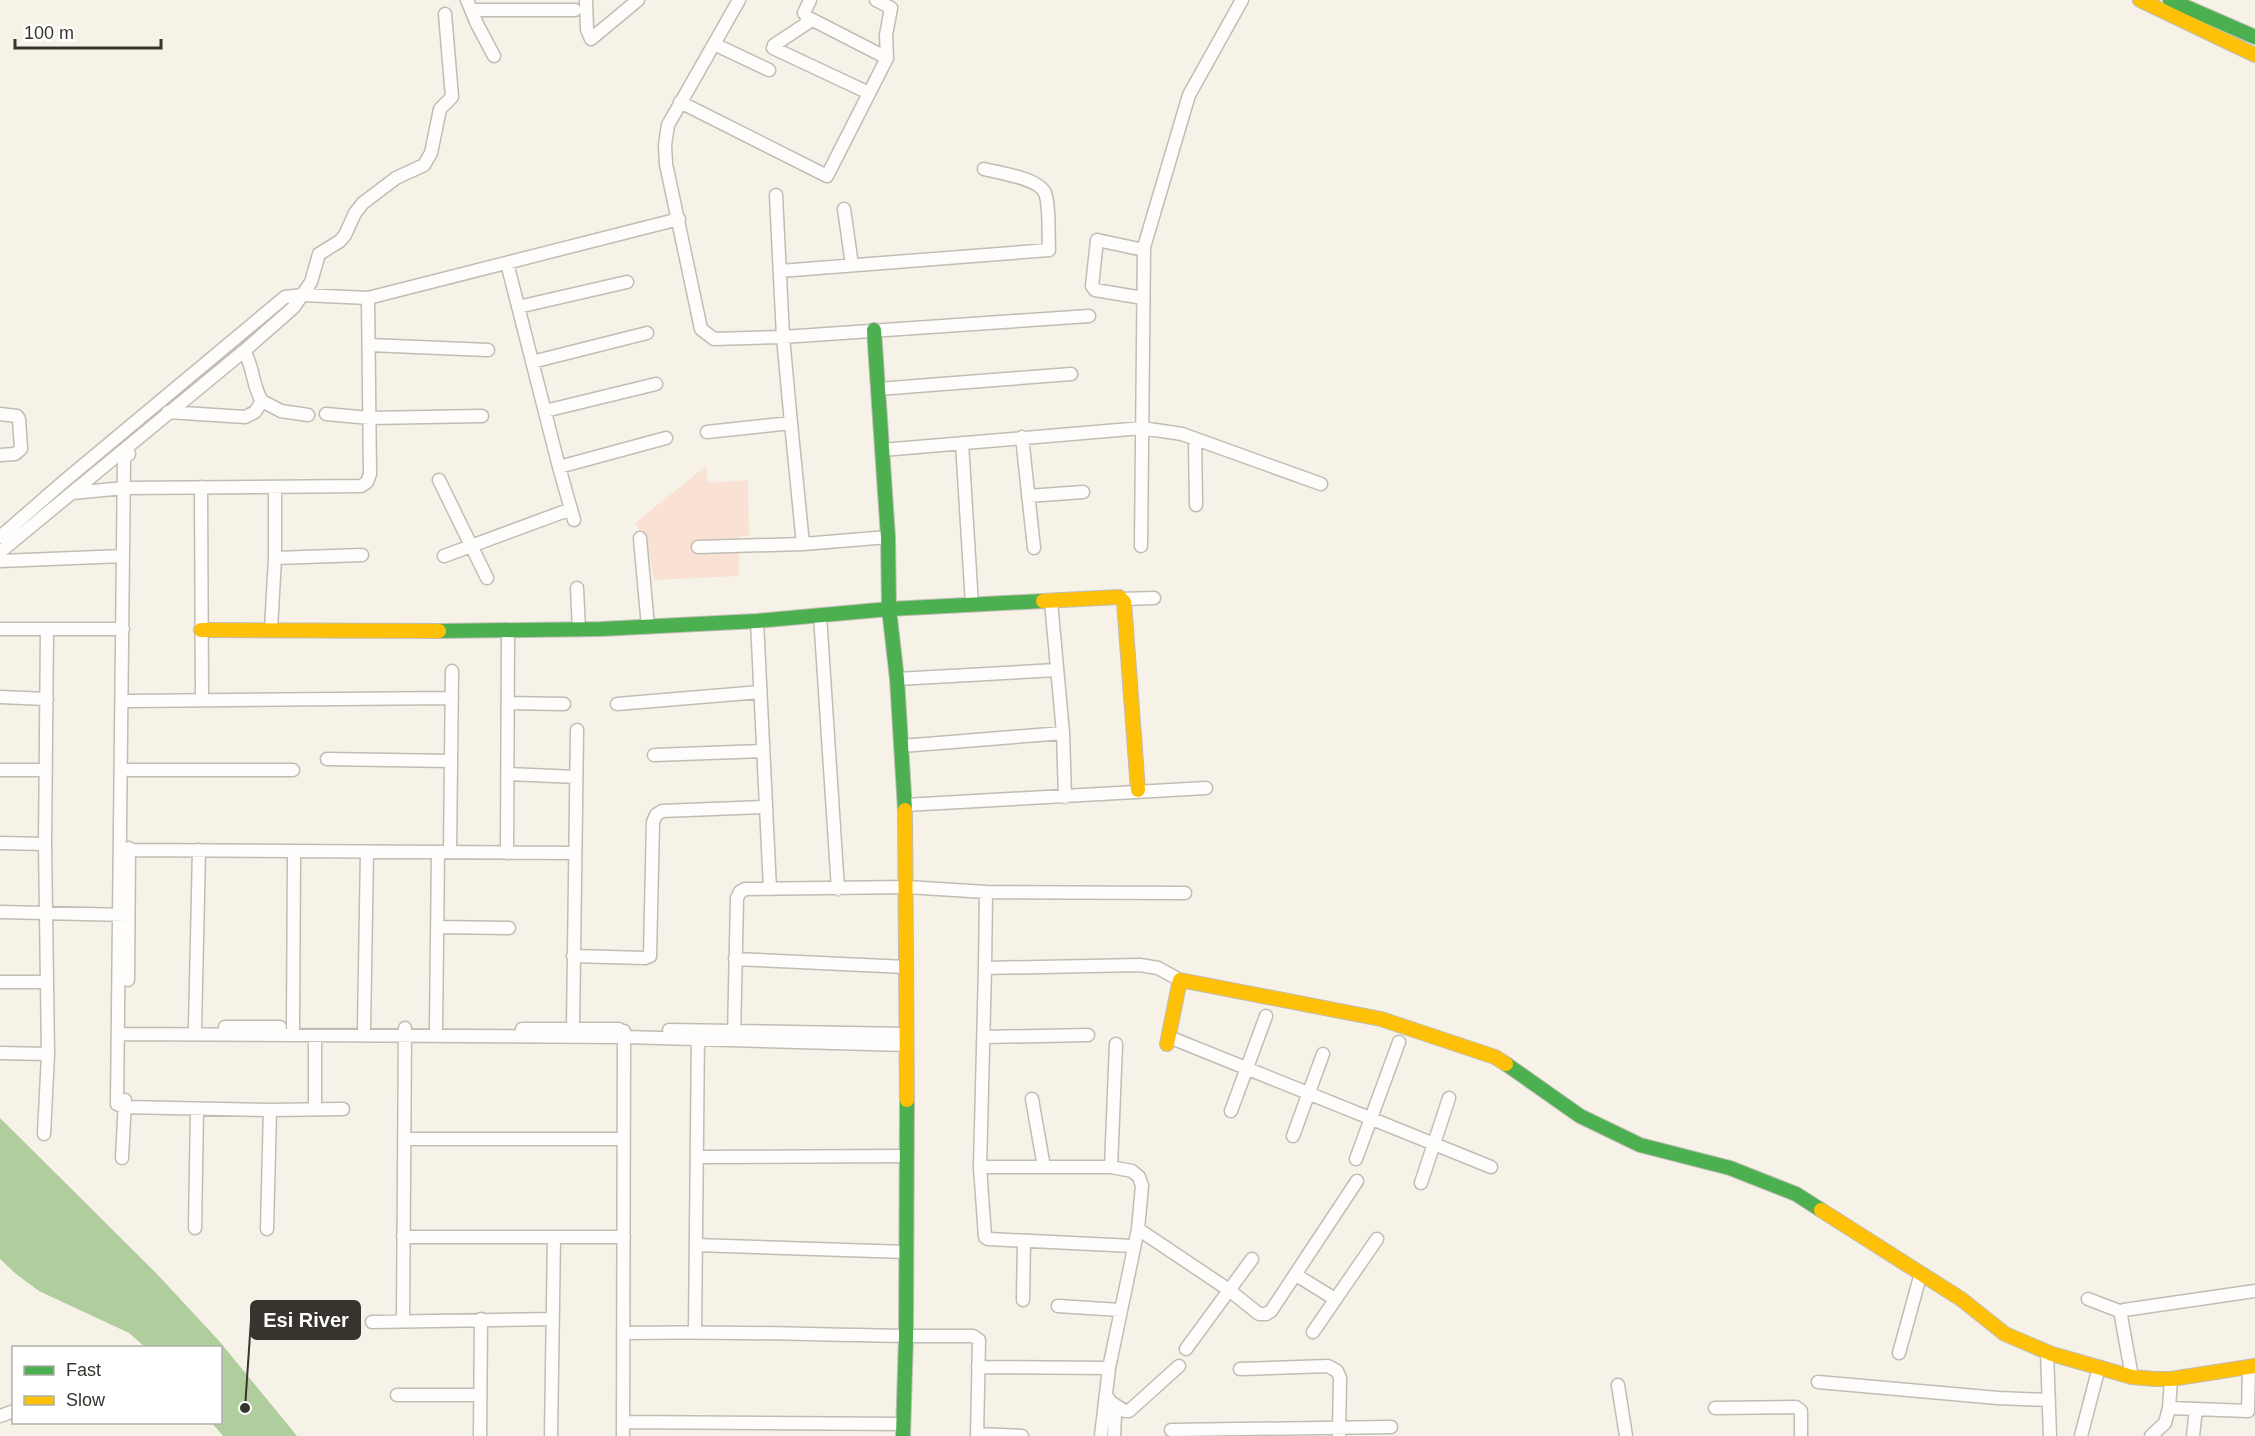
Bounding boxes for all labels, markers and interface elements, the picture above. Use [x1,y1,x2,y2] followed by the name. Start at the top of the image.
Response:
[15,12,160,50] scale bar
[24,23,74,43] text: 100 m
[251,1301,360,1339] callout: Esi River
[263,1309,349,1331] text: Esi River
[12,1346,222,1424] legend
[66,1360,101,1380] text: Fast
[66,1390,106,1410] text: Slow

